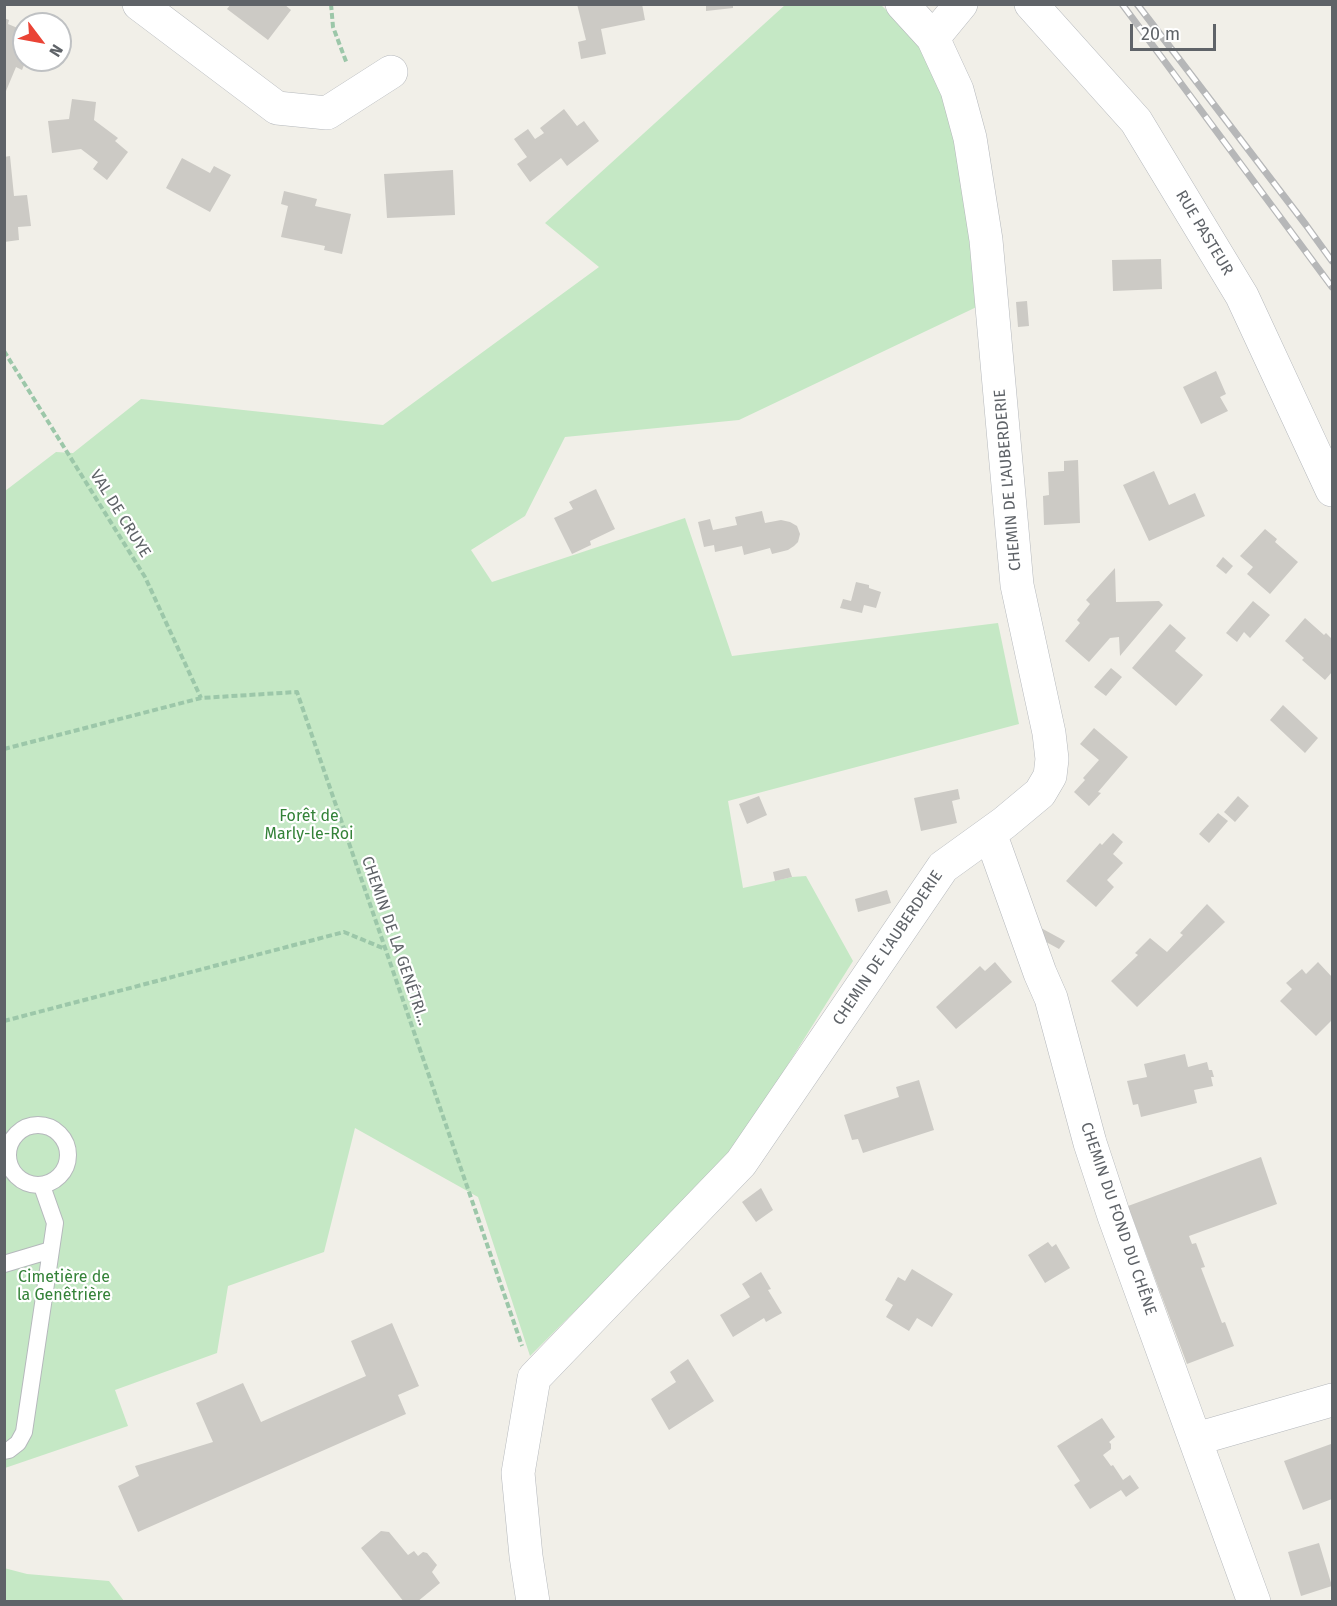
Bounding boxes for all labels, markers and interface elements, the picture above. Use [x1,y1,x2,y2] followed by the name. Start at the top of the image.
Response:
[12,12,72,72] north arrow
[1133,12,1218,50] scale bar
[1141,23,1180,45] text: 20 m
[45,41,67,60] text: N
[1171,187,1237,279] street label: RUE PASTEUR
[990,388,1026,572] street label: CHEMIN DE L'AUBERDERIE
[85,467,155,561] street label: VAL DE CRUYE
[264,807,354,845] park label: Forêt de Marly-le-Roi
[357,854,433,1028] street label: CHEMIN DE LA GENÉTRI...
[829,867,947,1029] street label: CHEMIN DE L'AUBERDERIE
[1076,1120,1160,1318] street label: CHEMIN DU FOND DU CHÊNE
[17,1268,111,1306] park label: Cimetière de la Genêtrière

